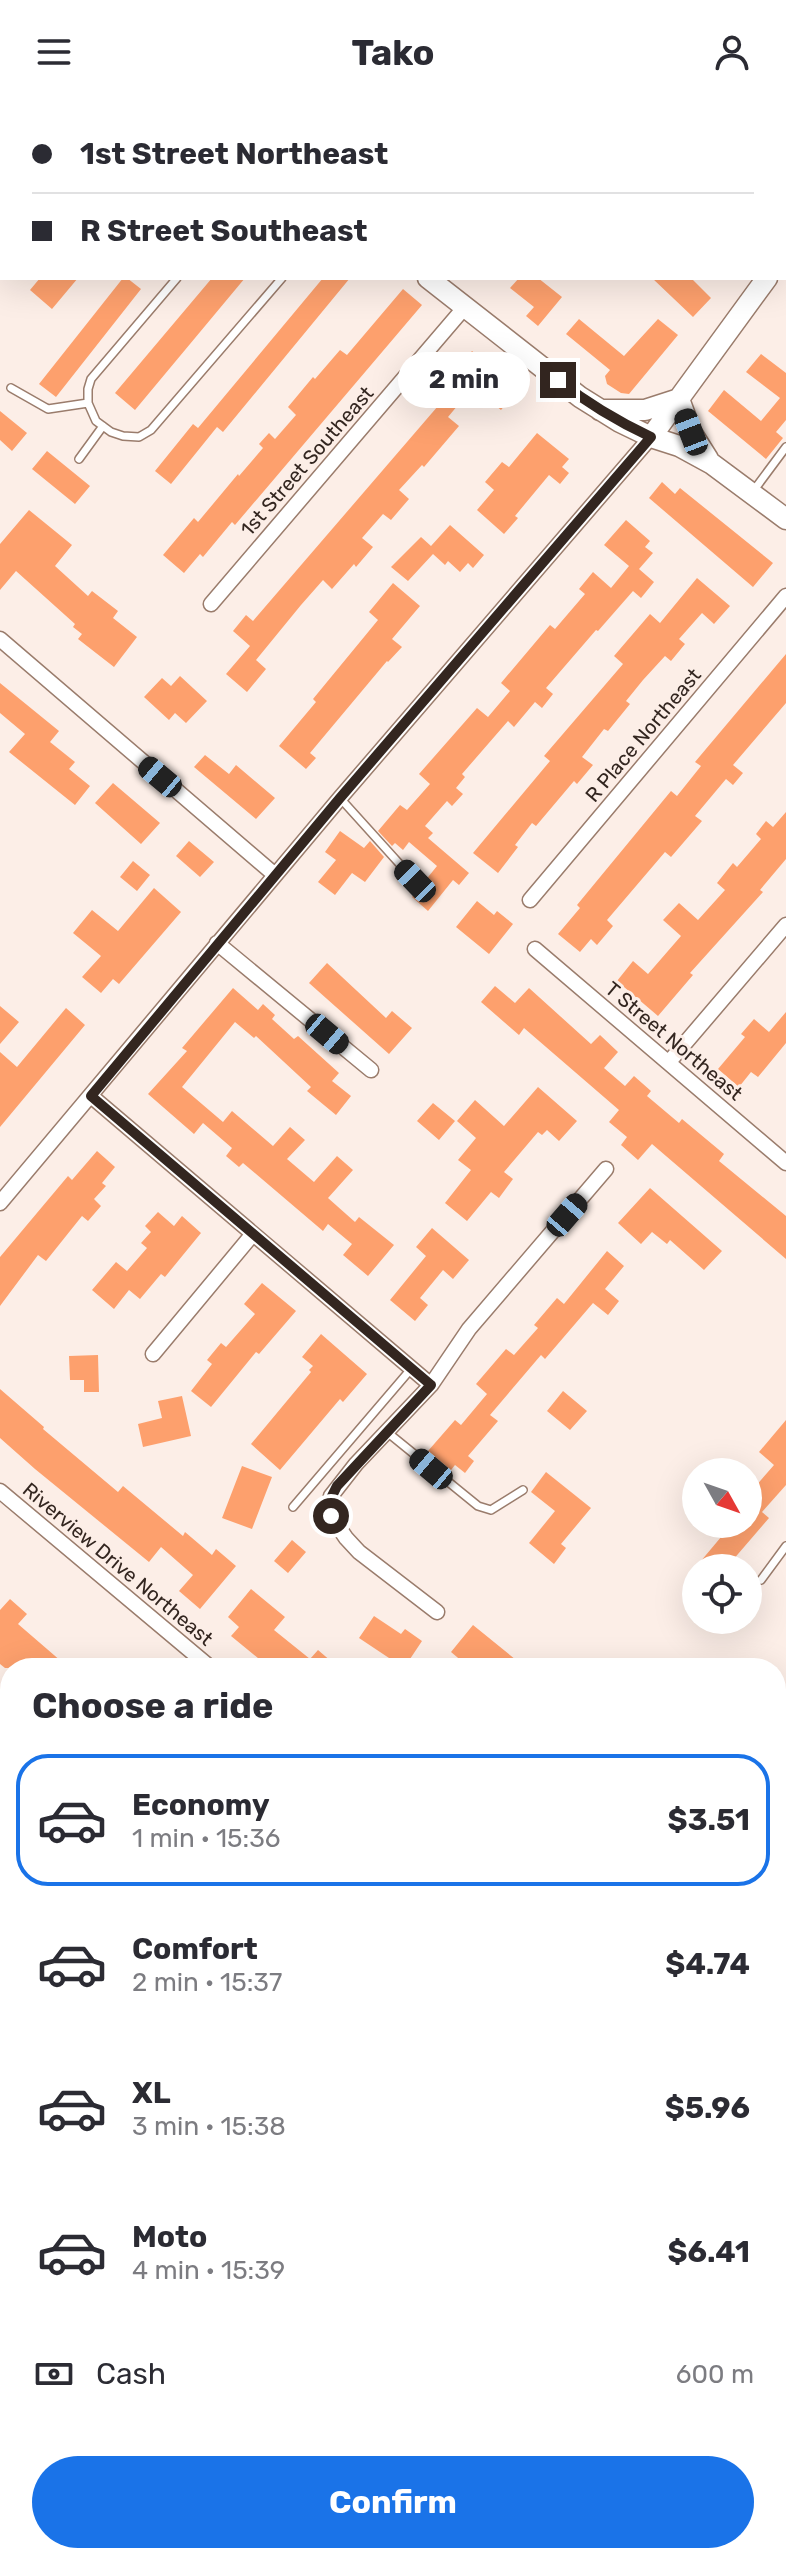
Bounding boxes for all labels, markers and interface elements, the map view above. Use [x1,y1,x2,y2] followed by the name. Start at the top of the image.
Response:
[32,30,76,74] icon: menu
[710,30,754,74] icon: person
[352,31,434,74] text: Tako
[80,136,388,172] text: 1st Street Northeast
[80,213,368,249] text: R Street Southeast
[398,352,530,408] callout: 2 min
[540,362,576,398] route end
[429,364,499,395] text: 2 min
[235,381,379,541] street label: 1st Street Southeast
[671,405,711,459] car
[580,663,706,807] street label: R Place Northeast
[134,752,186,802] car
[390,855,440,907] car
[600,977,748,1106] street label: T Street Northeast
[301,1009,353,1059] car
[542,1189,592,1241] car
[405,1444,457,1494] car
[682,1458,762,1538] north arrow
[682,1458,762,1634] map controls
[18,1477,218,1651] street label: Riverview Drive Northeast
[313,1498,349,1534] route start
[682,1554,762,1634] button: locate
[32,1684,273,1727] text: Choose a ride
[36,1784,108,1856] icon: car
[132,1787,270,1823] text: Economy
[668,1802,750,1838] text: $3.51
[132,1823,281,1854] text: 1 min · 15:36
[36,1928,108,2000] icon: car
[132,1931,258,1967] text: Comfort
[665,1946,750,1982] text: $4.74
[132,1967,282,1998] text: 2 min · 15:37
[36,2072,108,2144] icon: car
[132,2075,171,2111] text: XL
[665,2090,750,2126] text: $5.96
[132,2111,286,2142] text: 3 min · 15:38
[36,2216,108,2288] icon: car
[132,2219,207,2255] text: Moto
[667,2234,750,2270] text: $6.41
[132,2255,285,2286] text: 4 min · 15:39
[32,2352,76,2396] icon: cash
[96,2356,166,2392] text: Cash
[676,2359,754,2390] text: 600 m
[32,2456,754,2548] button: Confirm

